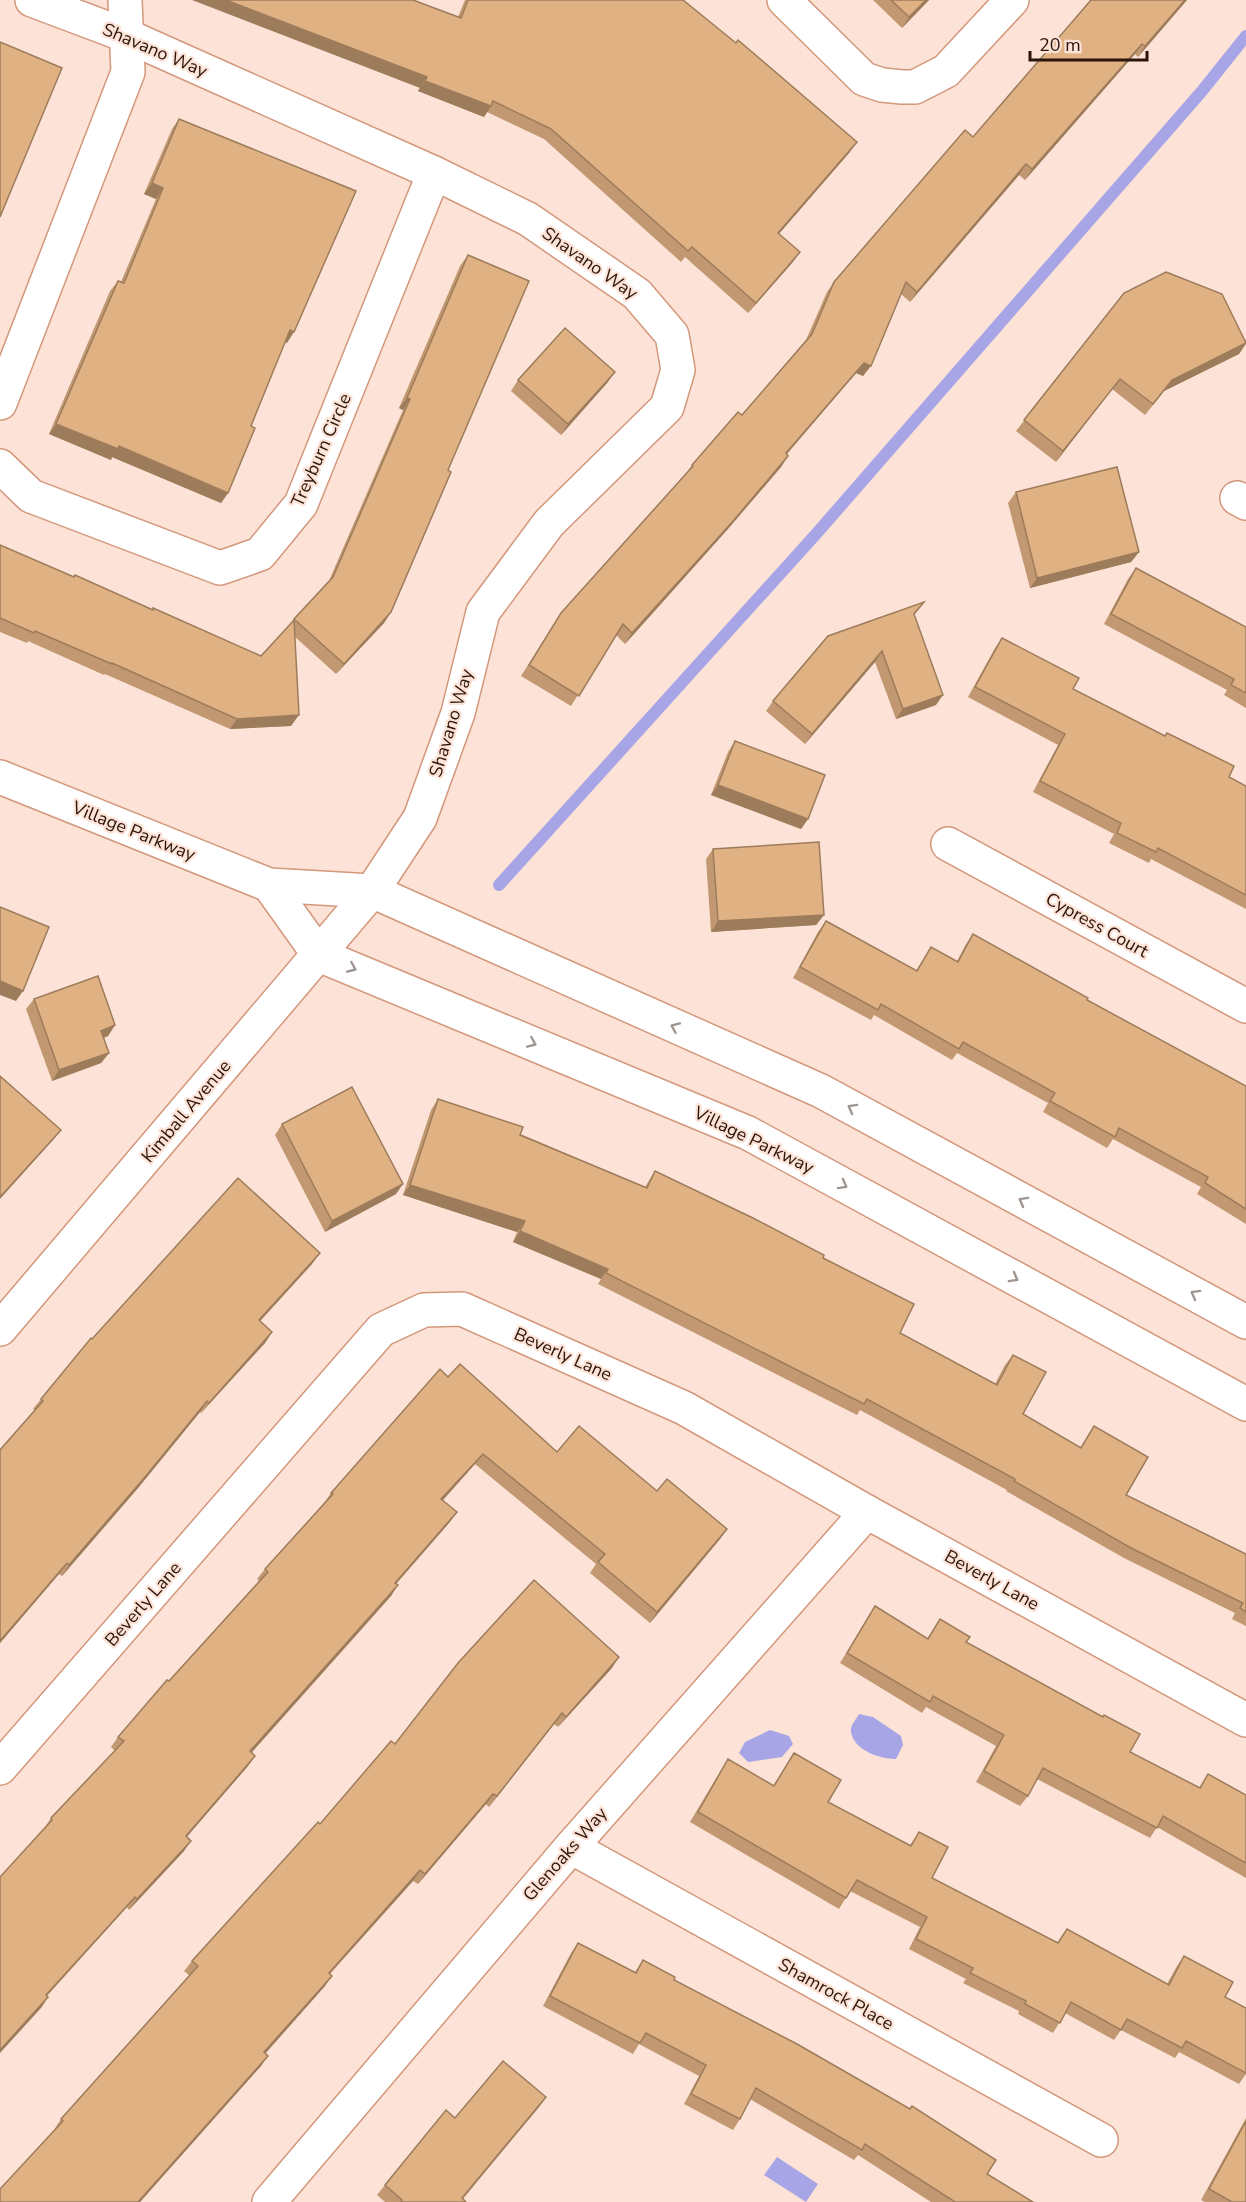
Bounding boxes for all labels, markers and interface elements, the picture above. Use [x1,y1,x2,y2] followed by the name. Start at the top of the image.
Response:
[99,17,212,83] street label: Shavano Way
[1030,24,1147,62] scale bar
[1039,33,1081,57] text: 20 m
[537,221,643,305] street label: Shavano Way
[285,389,357,511] street label: Treyburn Circle
[423,665,479,780] street label: Shavano Way
[68,795,200,867] street label: Village Parkway
[1041,887,1153,963] street label: Cypress Court
[346,961,357,973] one-way arrow
[670,1022,681,1034] one-way arrow
[526,1036,537,1048] one-way arrow
[136,1054,236,1168] street label: Kimball Avenue
[689,1100,819,1180] street label: Village Parkway
[848,1104,858,1115] one-way arrow
[837,1178,847,1189] one-way arrow
[1019,1197,1030,1208] one-way arrow
[1008,1271,1019,1282] one-way arrow
[1190,1290,1201,1301] one-way arrow
[510,1322,616,1386] street label: Beverly Lane
[940,1544,1044,1616] street label: Beverly Lane
[100,1557,186,1651] street label: Beverly Lane
[517,1801,613,1906] street label: Glenoaks Way
[774,1952,898,2036] street label: Shamrock Place

